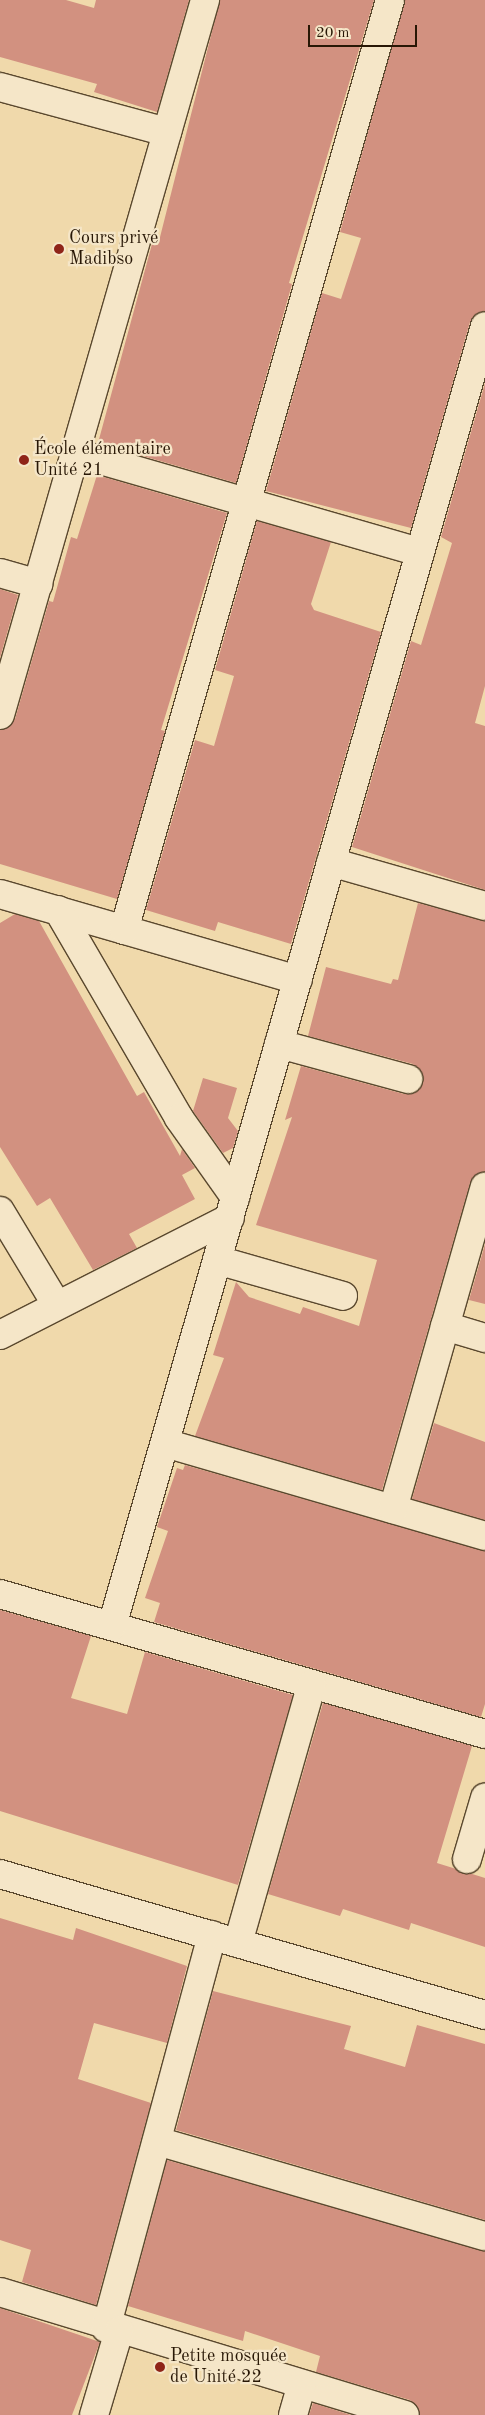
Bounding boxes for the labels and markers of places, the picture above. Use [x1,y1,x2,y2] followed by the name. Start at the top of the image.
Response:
[69,228,158,270] place label: Cours privé Madibso
[53,243,65,255] marker: Cours privé Madibso
[34,439,171,482] place label: École élémentaire Unité 21
[18,454,30,466] marker: École élémentaire Unité 21
[170,2346,287,2388] place label: Petite mosquée de Unité 22
[154,2361,166,2373] marker: Petite mosquée de Unité 22

